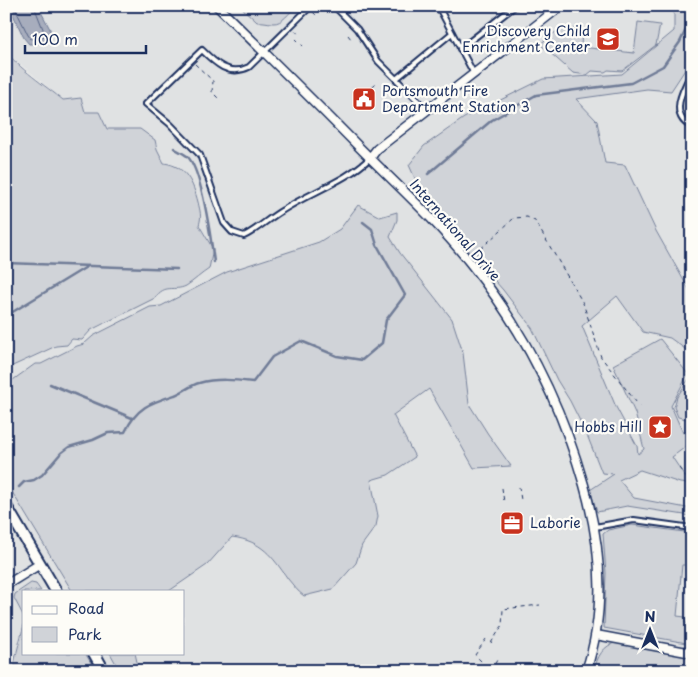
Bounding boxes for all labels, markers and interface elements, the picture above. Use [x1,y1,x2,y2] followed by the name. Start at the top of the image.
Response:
[462,20,590,57] place label: Discovery Child Enrichment Center
[25,22,146,54] scale bar
[595,26,621,52] school or university icon: Discovery Child Enrichment Center
[32,27,78,50] text: 100 m
[382,80,530,117] place label: Portsmouth Fire Department Station 3
[351,86,377,112] public building icon: Portsmouth Fire Department Station 3
[405,174,506,285] street label: International Drive
[647,414,673,440] place icon: Hobbs Hill
[574,416,642,437] place label: Hobbs Hill
[499,510,525,536] office icon: Laborie
[530,512,581,533] place label: Laborie
[22,590,185,654] legend
[68,596,104,619] text: Road
[626,604,676,654] north arrow
[644,606,656,627] text: N
[68,622,102,645] text: Park

